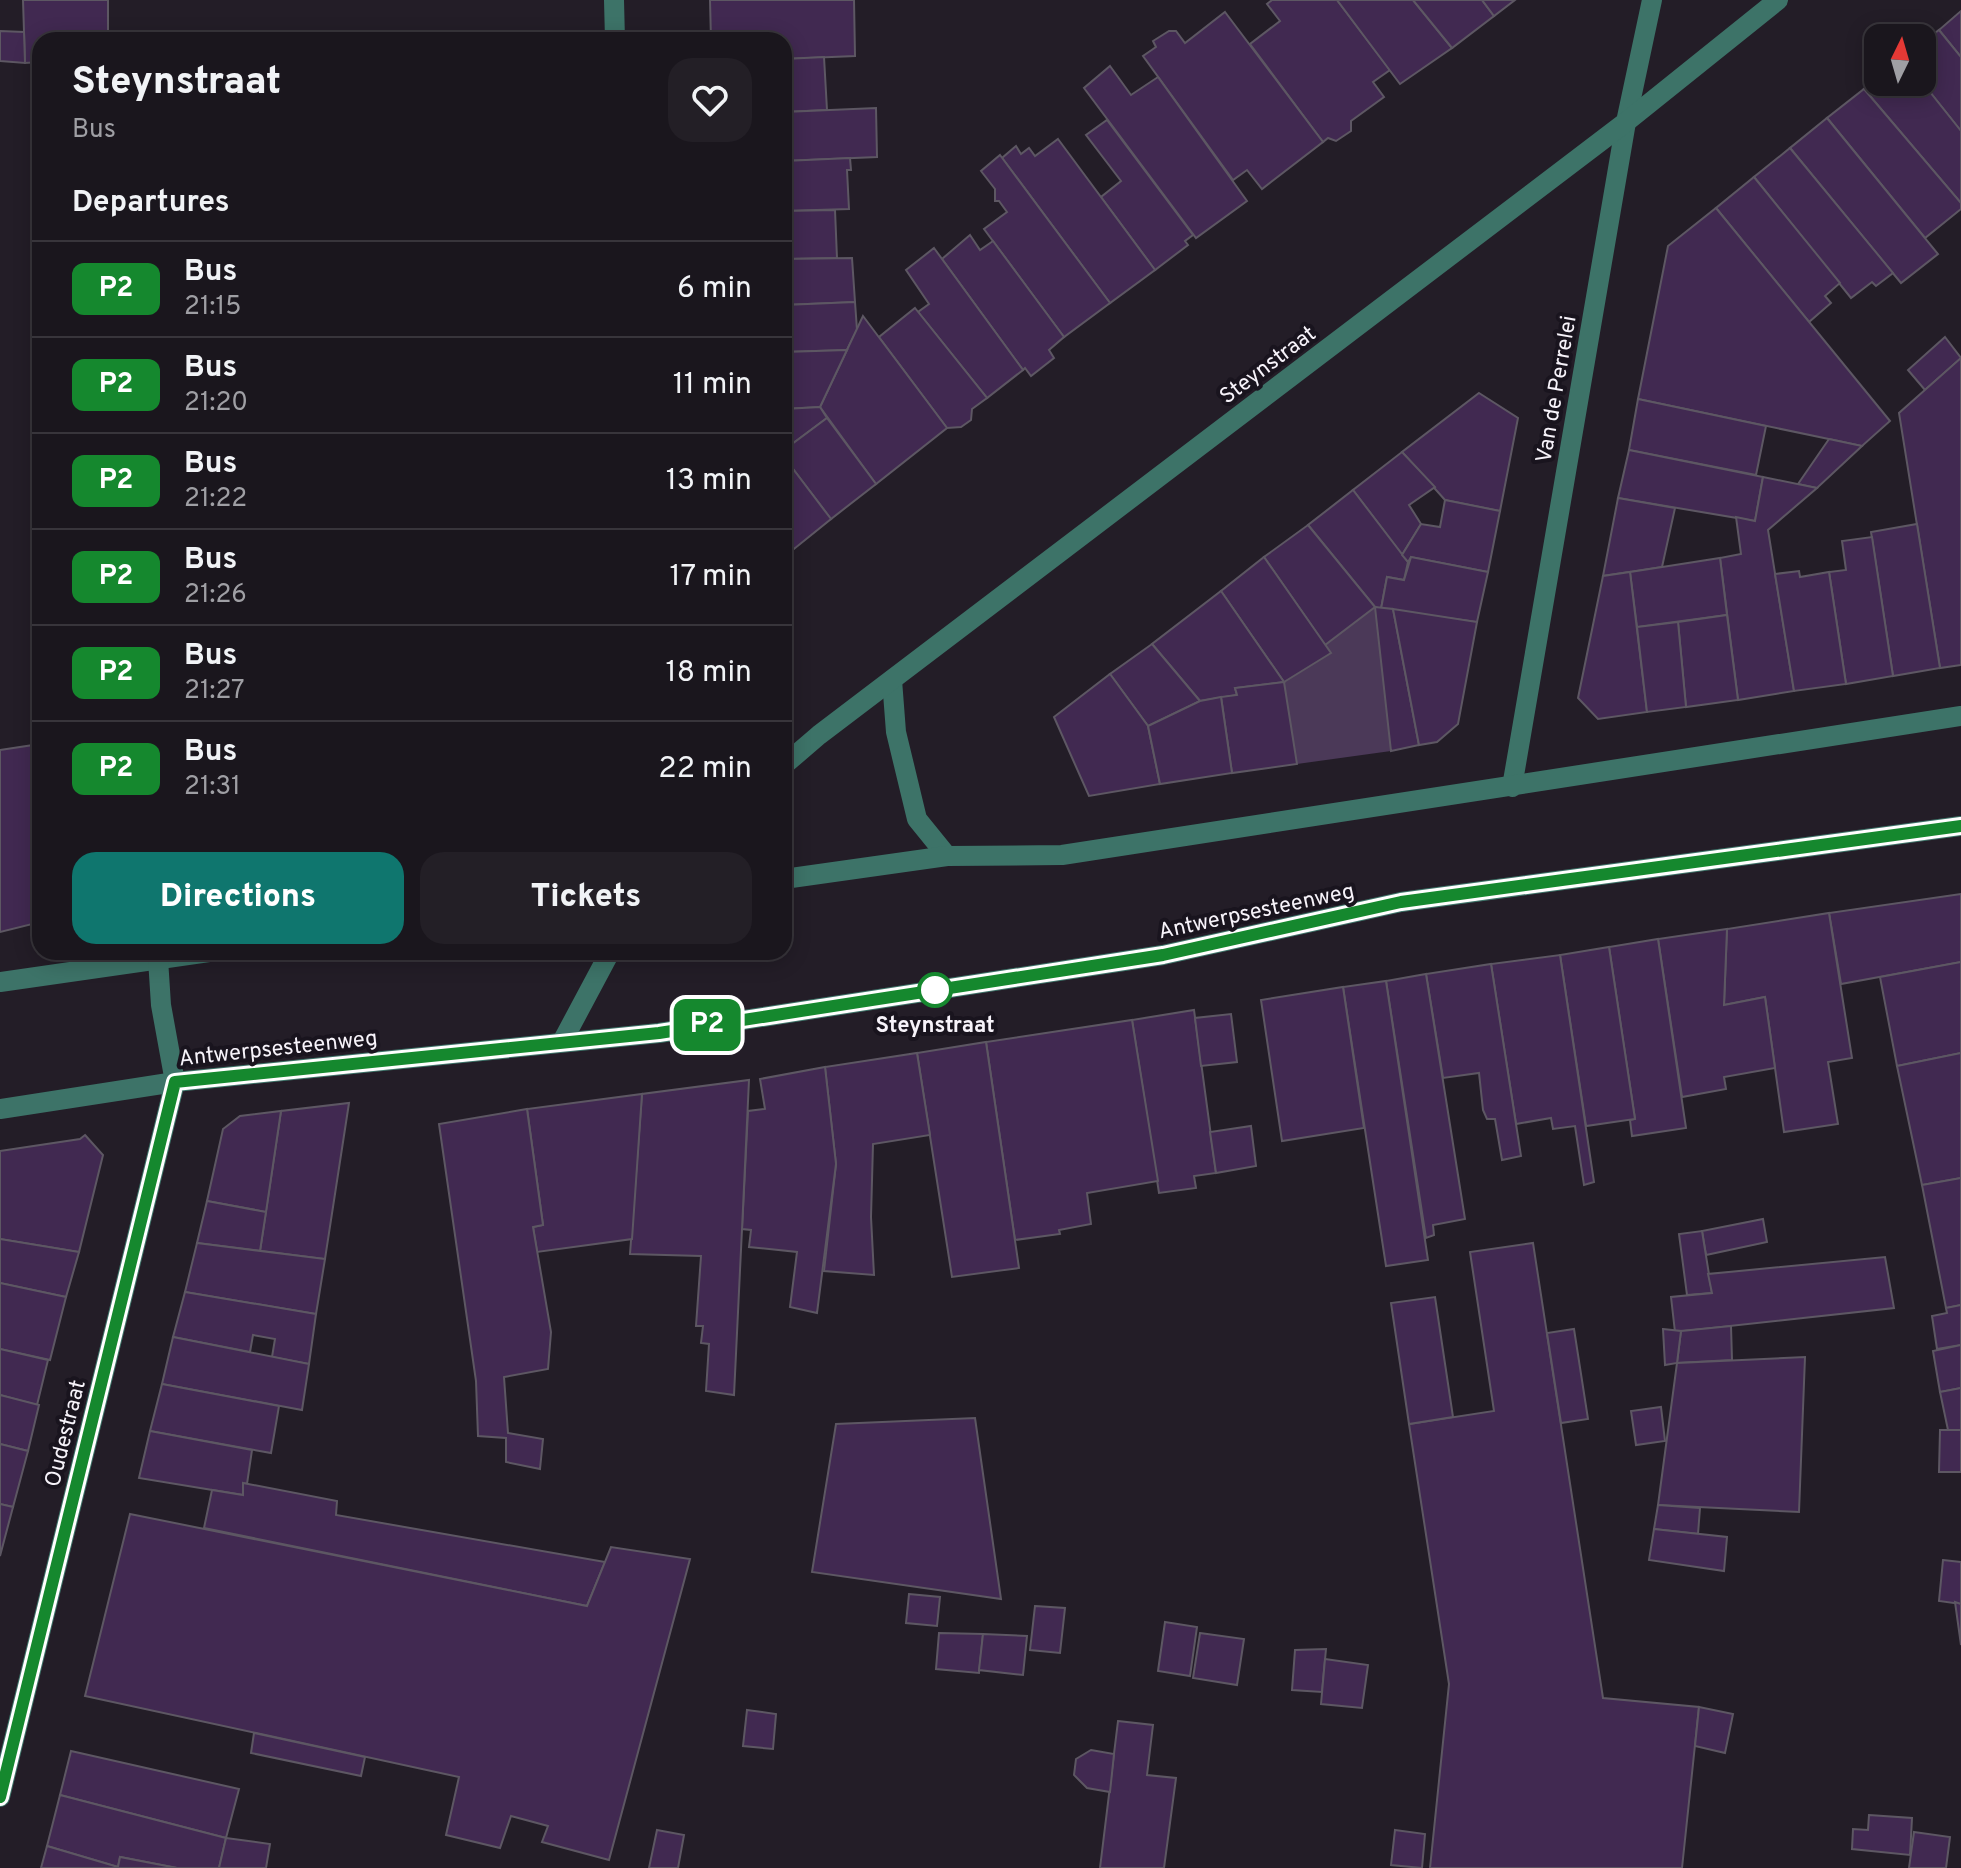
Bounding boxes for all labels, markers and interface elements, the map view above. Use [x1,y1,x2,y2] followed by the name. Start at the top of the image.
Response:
[1864,24,1936,96] north arrow
[1864,24,1936,96] map controls
[668,58,752,142] button: heart
[72,59,281,108] text: Steynstraat
[72,114,116,147] text: Bus
[72,185,230,222] text: Departures
[184,254,237,291] text: Bus
[99,271,133,307] text: P2
[677,271,752,308] text: 6 min
[184,291,241,324] text: 21:15
[1531,314,1584,465] street label: Van de Perrelei
[1215,321,1322,411] street label: Steynstraat
[184,350,237,387] text: Bus
[99,367,133,403] text: P2
[673,367,752,404] text: 11 min
[184,387,248,420] text: 21:20
[184,446,237,483] text: Bus
[99,463,133,499] text: P2
[666,463,752,500] text: 13 min
[184,483,247,516] text: 21:22
[184,542,237,579] text: Bus
[99,559,133,595] text: P2
[669,559,752,596] text: 17 min
[184,579,247,612] text: 21:26
[184,638,237,675] text: Bus
[99,655,133,691] text: P2
[666,655,752,692] text: 18 min
[184,675,245,708] text: 21:27
[184,734,237,771] text: Bus
[99,751,133,787] text: P2
[658,751,752,788] text: 22 min
[184,771,241,804] text: 21:31
[72,852,404,944] button: Directions
[420,852,752,944] button: Tickets
[1156,878,1357,946] street label: Antwerpsesteenweg
[918,973,952,1007] marker: Steynstraat
[671,999,743,1051] line badge: P2
[690,1007,724,1043] text: P2
[875,1013,995,1040] place label: Steynstraat
[178,1026,379,1073] street label: Antwerpsesteenweg
[40,1377,93,1490] street label: Oudestraat

